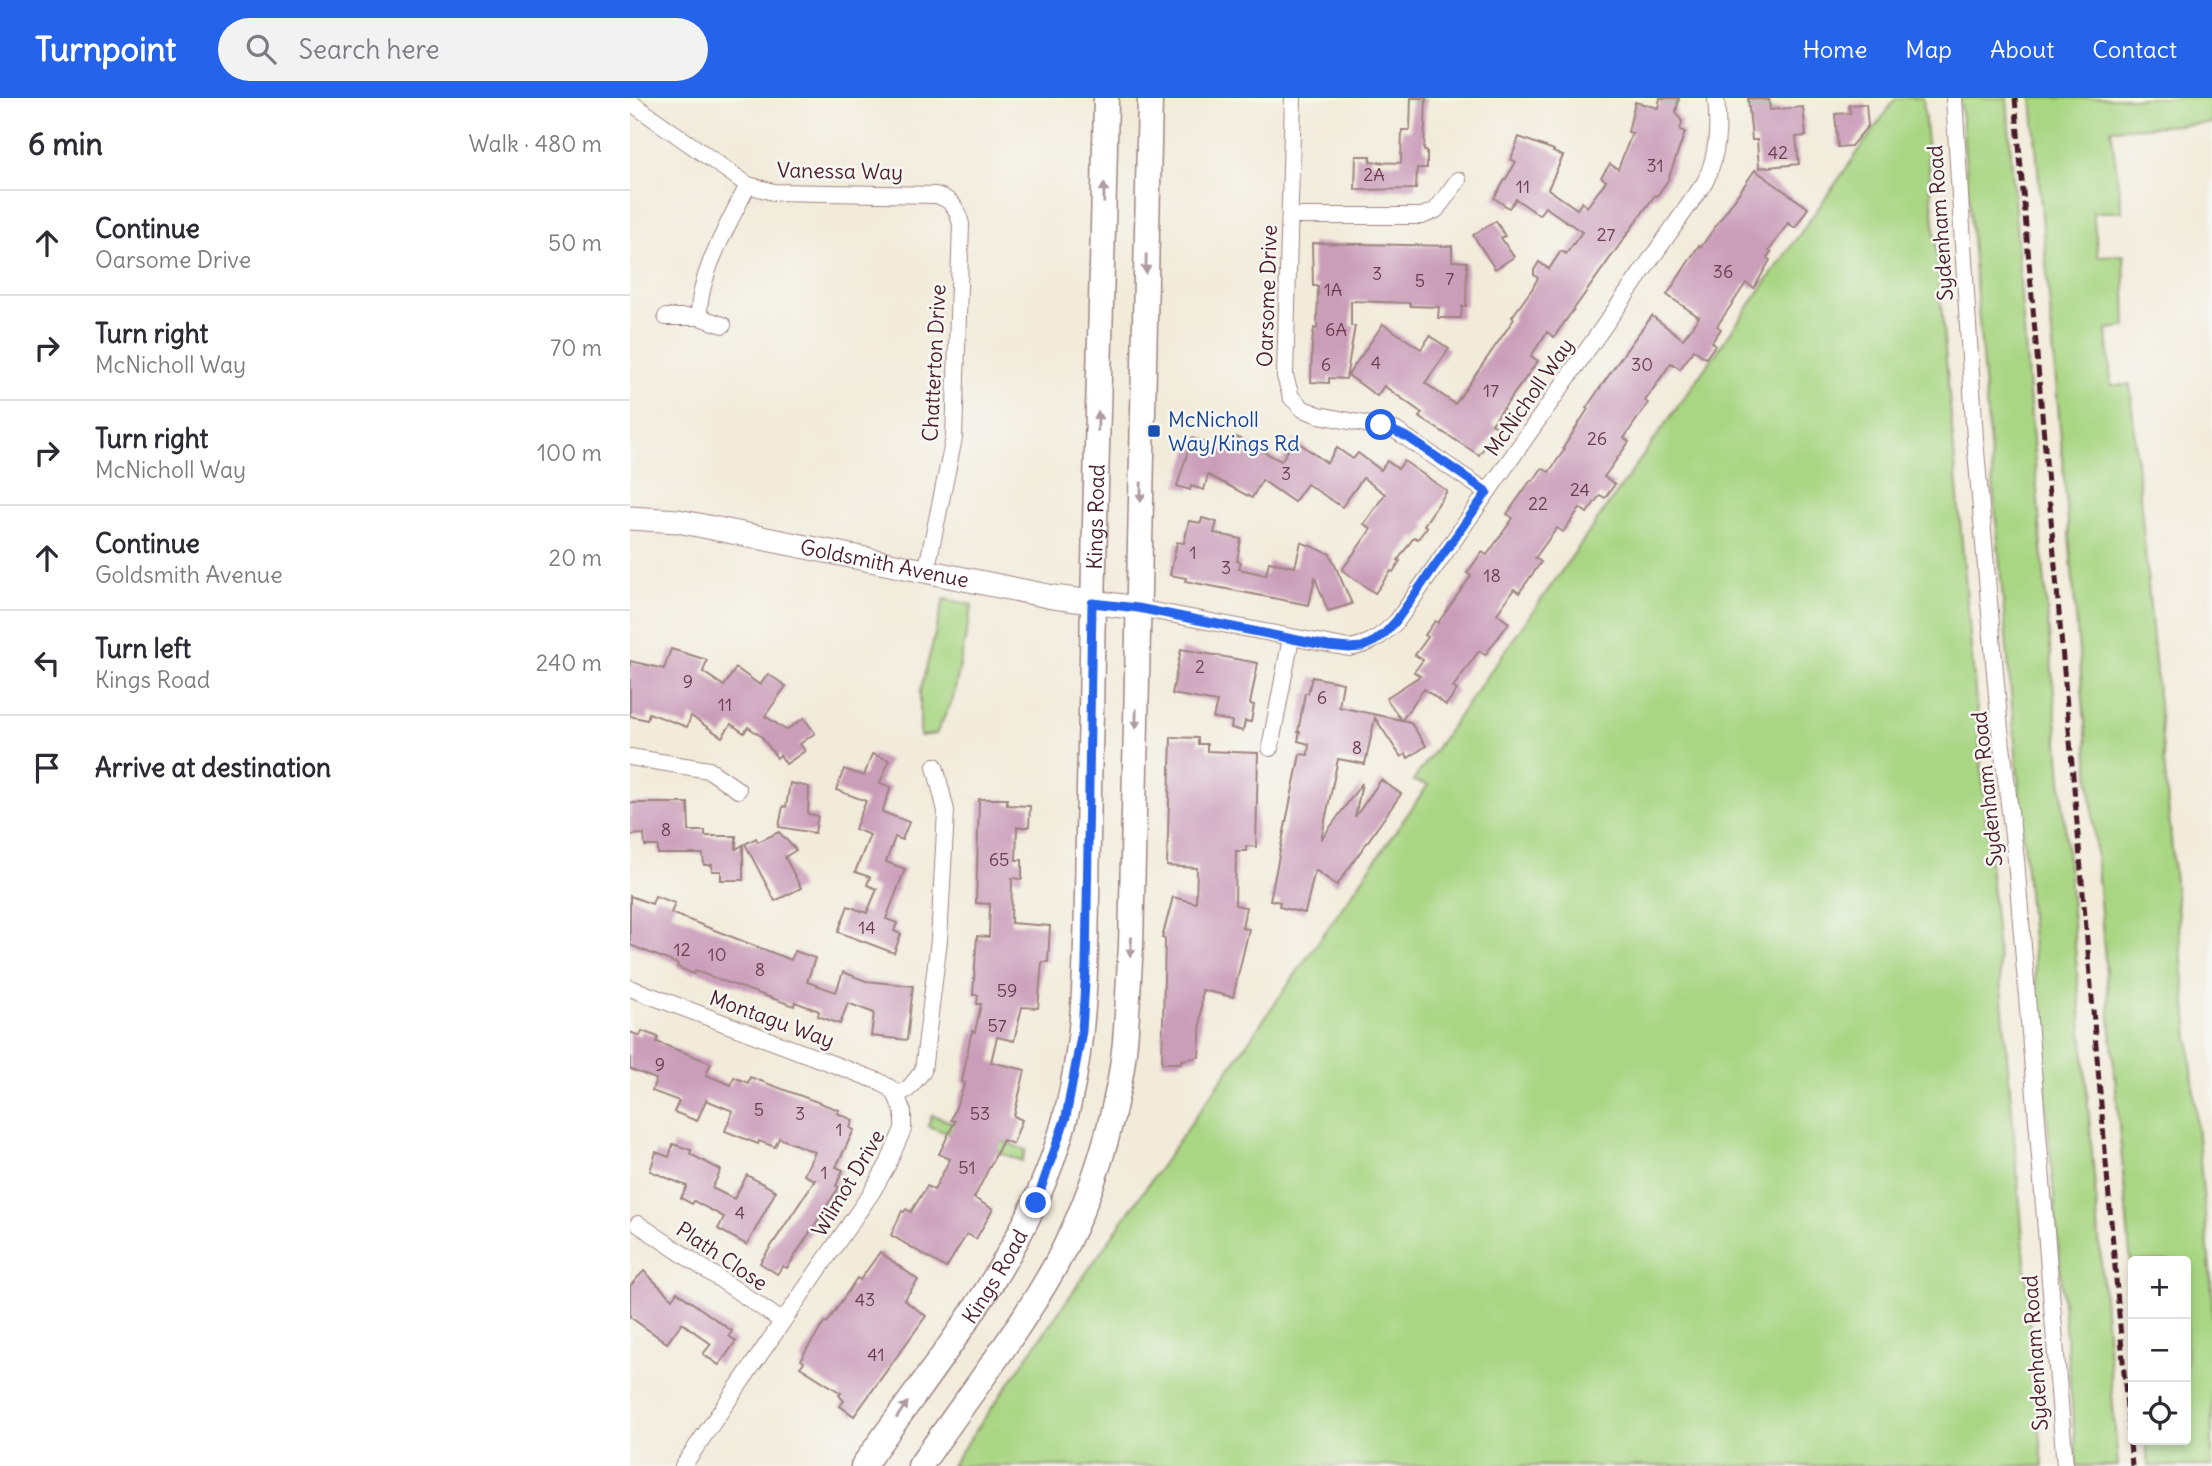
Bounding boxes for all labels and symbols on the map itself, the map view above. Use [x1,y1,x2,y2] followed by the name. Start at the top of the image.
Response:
[1768,141,1788,164] house number: 42
[1921,144,1959,302] street label: Sydenham Road
[1646,154,1664,177] house number: 31
[777,156,903,186] street label: Vanessa Way
[1363,163,1385,186] house number: 2A
[1516,175,1530,198] house number: 11
[1098,182,1110,204] one-way arrow
[1597,223,1616,246] house number: 27
[1251,224,1283,368] street label: Oarsome Drive
[1140,253,1152,275] one-way arrow
[1713,260,1733,283] house number: 36
[1372,262,1382,285] house number: 3
[1446,267,1455,290] house number: 7
[1415,269,1425,292] house number: 5
[1324,278,1342,301] house number: 1A
[916,284,952,442] street label: Chatterton Drive
[1325,318,1347,341] house number: 6A
[1478,333,1580,461] street label: McNicholl Way
[1371,351,1381,374] house number: 4
[1321,353,1331,376] house number: 6
[1631,353,1653,376] house number: 30
[1483,379,1499,402] house number: 17
[1168,406,1300,457] place label: McNicholl Way/Kings Rd
[1092,409,1103,431] one-way arrow
[1365,409,1396,440] route start
[1146,423,1162,439] marker: McNicholl Way/Kings Rd
[1587,427,1607,450] house number: 26
[1281,462,1291,485] house number: 3
[1080,464,1110,570] street label: Kings Road
[1570,478,1590,501] house number: 24
[1135,481,1146,503] one-way arrow
[1528,492,1548,515] house number: 22
[798,533,971,593] street label: Goldsmith Avenue
[1189,541,1197,564] house number: 1
[1221,556,1231,579] house number: 3
[1483,564,1501,587] house number: 18
[1195,655,1205,678] house number: 2
[683,670,693,693] house number: 9
[1317,686,1327,709] house number: 6
[718,693,732,716] house number: 11
[1131,708,1142,730] one-way arrow
[1965,710,2009,868] street label: Sydenham Road
[1352,736,1362,759] house number: 8
[661,818,671,841] house number: 8
[989,848,1009,871] house number: 65
[858,916,876,939] house number: 14
[1125,936,1136,958] one-way arrow
[673,938,691,961] house number: 12
[708,943,727,966] house number: 10
[755,958,765,981] house number: 8
[997,979,1017,1002] house number: 59
[706,984,838,1054] street label: Montagu Way
[987,1014,1007,1037] house number: 57
[655,1053,665,1076] house number: 9
[754,1098,764,1121] house number: 5
[795,1102,805,1125] house number: 3
[970,1102,990,1125] house number: 53
[835,1118,843,1141] house number: 1
[805,1124,891,1242] street label: Wilmot Drive
[958,1156,976,1179] house number: 51
[820,1161,828,1184] house number: 1
[1020,1187,1051,1218] route end
[735,1201,745,1224] house number: 4
[671,1216,773,1296] street label: Plath Close
[956,1224,1033,1329] street label: Kings Road
[2016,1274,2054,1432] street label: Sydenham Road
[855,1288,875,1311] house number: 43
[867,1343,885,1366] house number: 41
[895,1401,909,1419] one-way arrow

